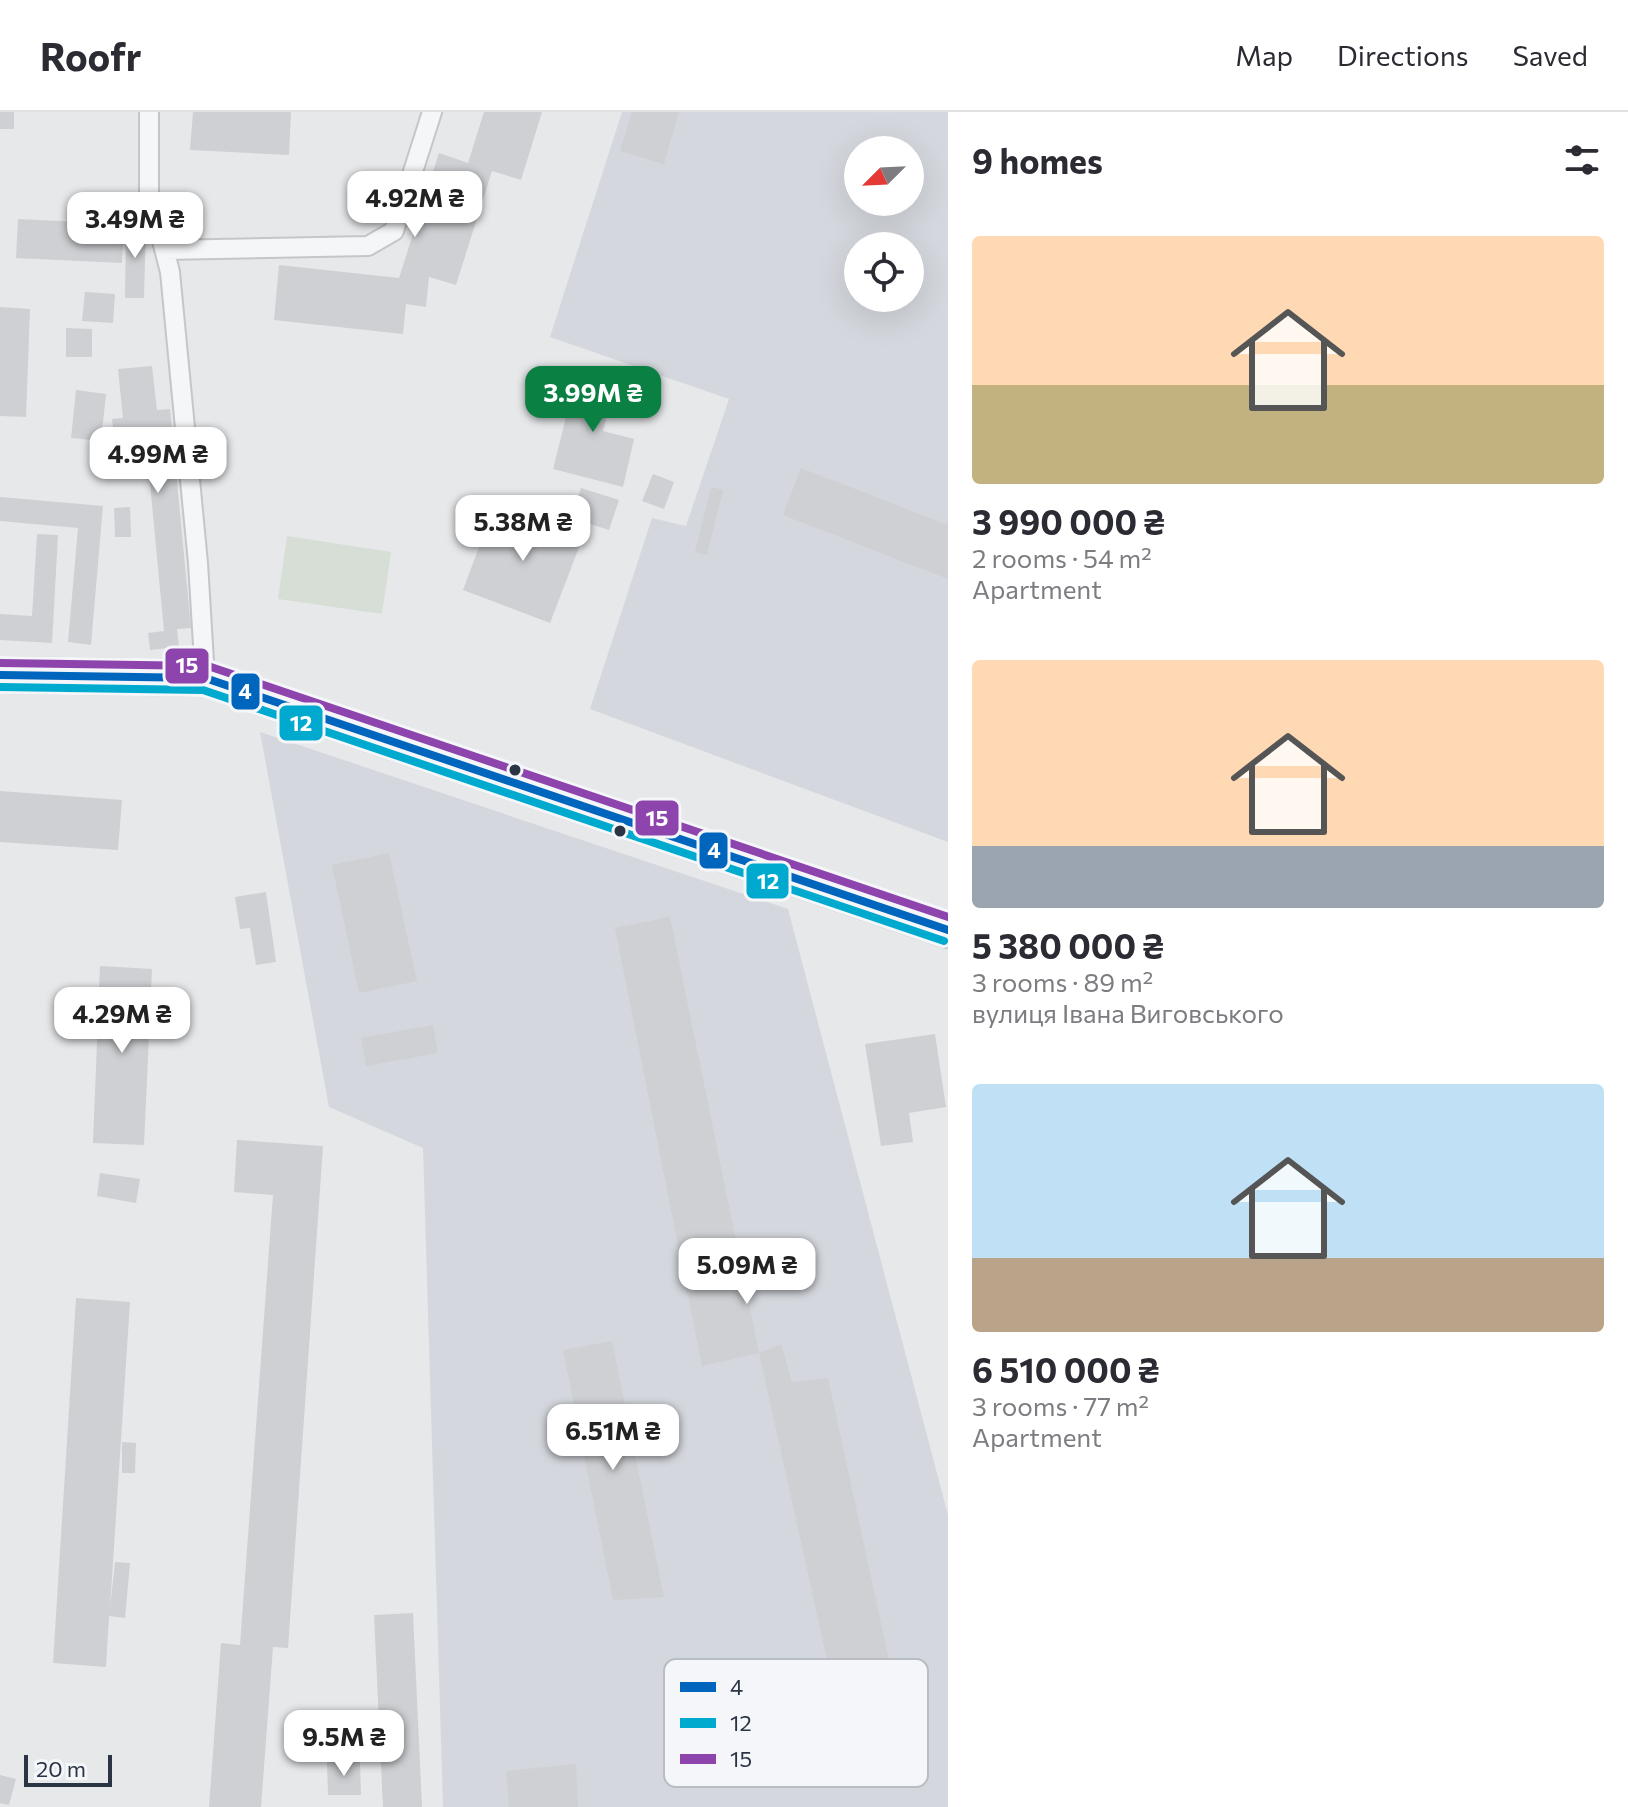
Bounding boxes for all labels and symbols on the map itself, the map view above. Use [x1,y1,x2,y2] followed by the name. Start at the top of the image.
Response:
[844,136,924,216] north arrow
[341,171,489,239] pin: 4.92M ₴
[61,192,209,260] pin: 3.49M ₴
[519,366,667,434] pin: 3.99M ₴
[84,427,232,495] pin: 4.99M ₴
[449,495,597,563] pin: 5.38M ₴
[164,647,210,685] line badge: 15
[176,651,198,678] text: 15
[230,672,261,711] line badge: 4
[238,677,252,704] text: 4
[278,704,324,742] line badge: 12
[290,709,312,736] text: 12
[507,762,523,778] unlabelled marker
[634,799,680,837] line badge: 15
[646,804,668,831] text: 15
[612,823,628,839] unlabelled marker
[698,831,729,870] line badge: 4
[707,836,721,863] text: 4
[745,862,790,900] line badge: 12
[757,867,779,894] text: 12
[48,987,196,1055] pin: 4.29M ₴
[673,1238,821,1306] pin: 5.09M ₴
[539,1404,687,1472] pin: 6.51M ₴
[664,1659,928,1787] legend
[730,1673,743,1700] text: 4
[730,1709,752,1736] text: 12
[279,1710,409,1778] pin: 9.5M ₴
[730,1745,752,1772] text: 15
[24,1751,112,1787] scale bar

